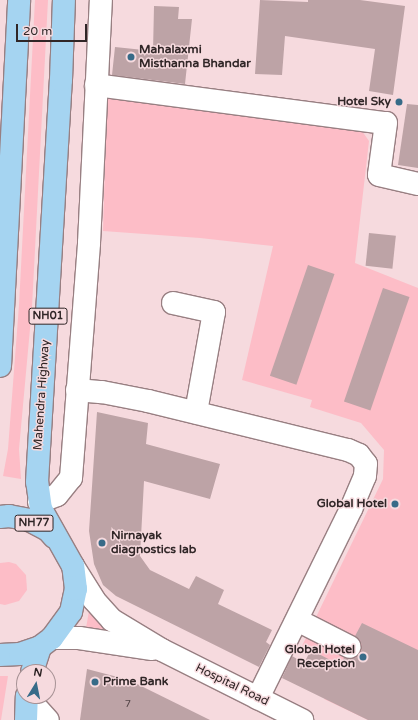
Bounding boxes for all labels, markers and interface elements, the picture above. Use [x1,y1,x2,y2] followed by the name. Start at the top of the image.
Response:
[18,16,89,42] scale bar
[23,24,52,38] text: 20 m
[139,43,251,71] place label: Mahalaxmi Misthanna Bhandar
[126,52,136,62] marker: Mahalaxmi Misthanna Bhandar
[337,95,391,109] place label: Hotel Sky
[394,97,404,107] marker: Hotel Sky
[28,307,68,325] road number: NH01
[31,339,53,451] street label: Mahendra Highway
[317,497,387,511] place label: Global Hotel
[390,499,400,509] marker: Global Hotel
[14,514,54,532] road number: NH77
[111,529,196,557] place label: Nirnayak diagnostics lab
[96,537,108,549] marker: Nirnayak diagnostics lab
[285,643,355,671] place label: Global Hotel Reception
[358,652,368,662] marker: Global Hotel Reception
[193,661,271,709] street label: Hospital Road
[16,664,56,704] north arrow
[33,666,43,680] text: N
[103,675,168,689] place label: Prime Bank
[90,677,100,687] marker: Prime Bank
[125,699,131,711] house number: 7

